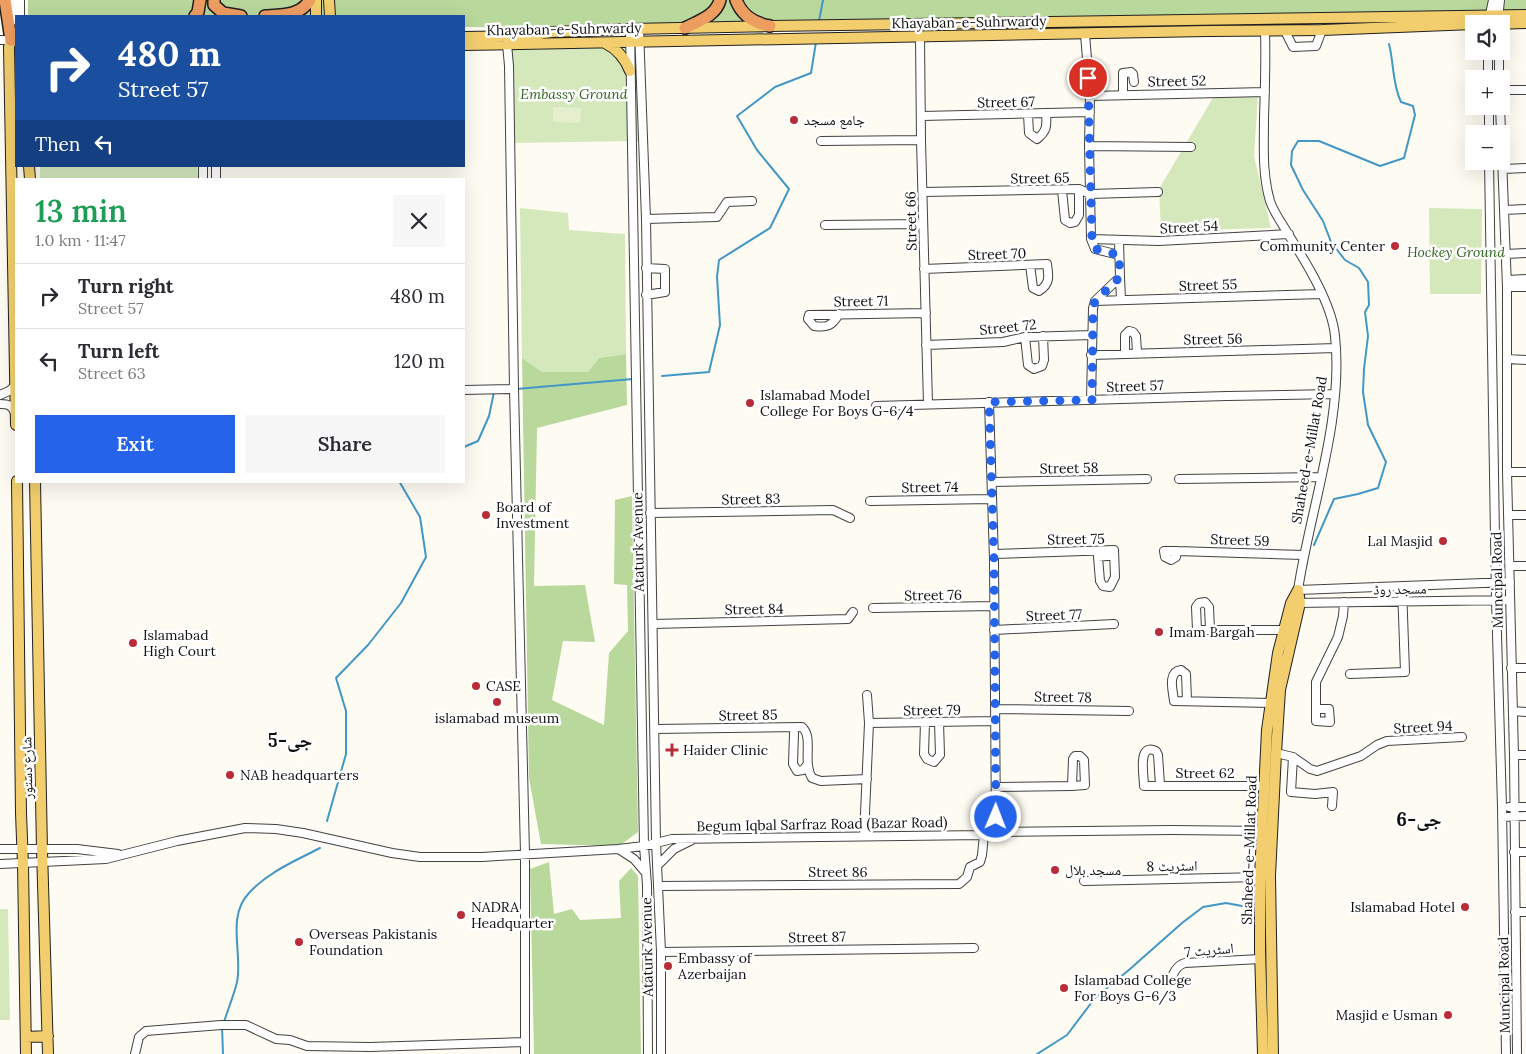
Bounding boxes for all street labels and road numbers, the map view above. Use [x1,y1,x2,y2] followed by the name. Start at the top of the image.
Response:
[891,12,1047,32] street label: Khayaban-e-Suhrwardy
[486,19,642,39] street label: Khayaban-e-Suhrwardy
[1148,71,1206,91] street label: Street 52
[977,92,1036,112] street label: Street 67
[1010,168,1070,188] street label: Street 65
[901,191,921,251] street label: Street 66
[1159,216,1219,238] street label: Street 54
[967,244,1027,264] street label: Street 70
[1178,275,1238,295] street label: Street 55
[833,292,889,310] street label: Street 71
[979,315,1037,339] street label: Street 72
[1183,329,1243,349] street label: Street 56
[1287,375,1331,525] street label: Shaheed-e-Millat Road
[1106,376,1165,396] street label: Street 57
[1039,458,1099,478] street label: Street 58
[901,477,959,496] street label: Street 74
[721,489,781,509] street label: Street 83
[628,492,648,593] street label: Ataturk Avenue
[1047,529,1105,549] street label: Street 75
[1210,530,1270,550] street label: Street 59
[1487,532,1507,628] street label: Muncipal Road
[1373,580,1427,598] street label: مسجد روڈ
[904,585,962,605] street label: Street 76
[724,599,784,619] street label: Street 84
[1026,605,1083,625] street label: Street 77
[1034,687,1092,707] street label: Street 78
[903,700,961,720] street label: Street 79
[718,705,778,725] street label: Street 85
[1393,716,1453,738] street label: Street 94
[17,737,38,800] street label: شارع دستور
[1176,764,1234,782] street label: Street 62
[1237,775,1261,925] street label: Shaheed-e-Millat Road
[696,813,948,835] street label: Begum Iqbal Sarfraz Road (Bazar Road)
[1146,857,1198,875] street label: اسٹریٹ 8
[808,863,868,881] street label: Street 86
[637,897,657,998] street label: Ataturk Avenue
[788,927,847,947] street label: Street 87
[1494,937,1514,1033] street label: Muncipal Road
[1183,939,1235,961] street label: اسٹریٹ 7

